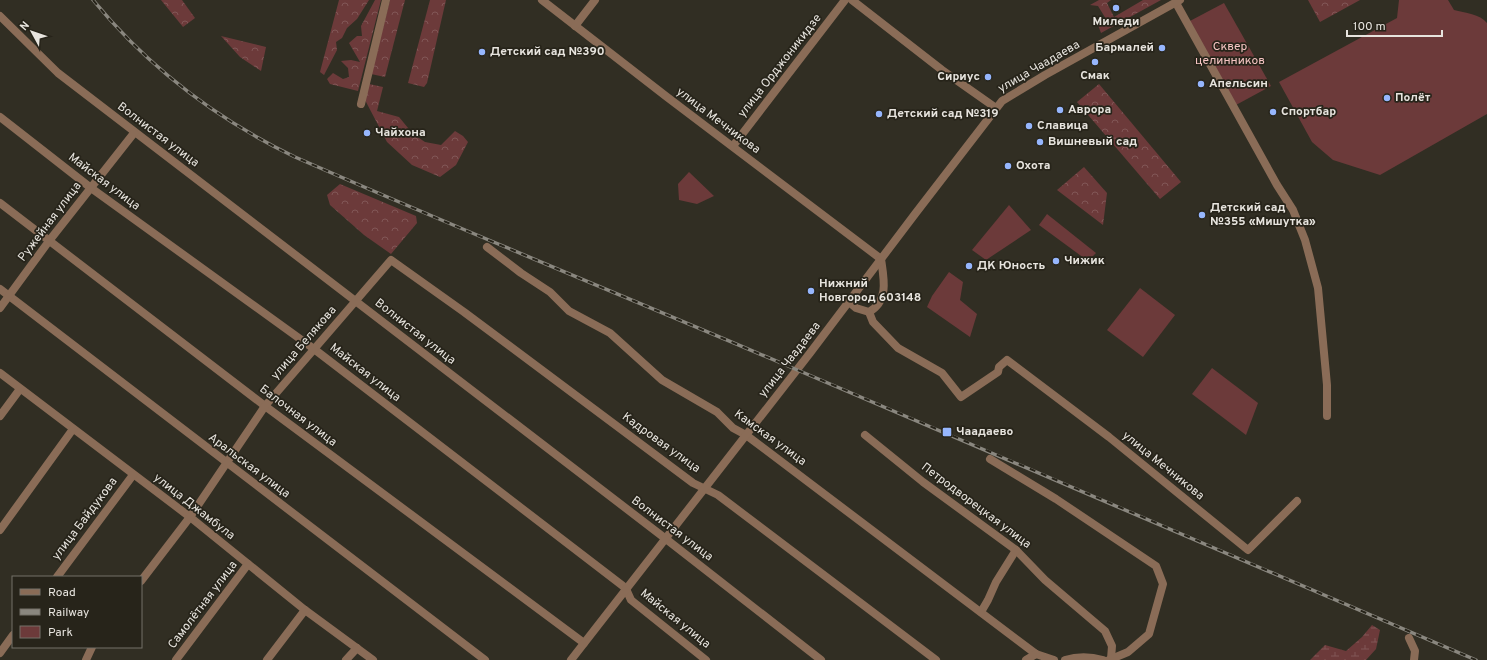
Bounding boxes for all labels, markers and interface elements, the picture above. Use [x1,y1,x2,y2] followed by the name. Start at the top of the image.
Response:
[1111,3,1121,13] marker: Миледи
[735,11,825,121] street label: улица Орджоникидзе
[12,12,52,52] north arrow
[1347,12,1442,38] scale bar
[1092,14,1140,30] place label: Миледи
[17,19,33,34] text: N
[1353,19,1386,35] text: 100 m
[995,37,1083,97] street label: улица Чаадаева
[1195,39,1265,69] park label: Сквер целинников
[1095,40,1154,56] place label: Бармалей
[1157,43,1167,53] marker: Бармалей
[490,44,605,60] place label: Детский сад №390
[477,47,487,57] marker: Детский сад №390
[1090,57,1100,67] marker: Смак
[1080,68,1110,84] place label: Смак
[937,69,980,85] place label: Сириус
[983,72,993,82] marker: Сириус
[1209,76,1268,92] place label: Апельсин
[1196,79,1206,89] marker: Апельсин
[673,84,763,158] street label: улица Мечникова
[1395,90,1431,106] place label: Полёт
[1382,93,1392,103] marker: Полёт
[114,99,202,171] street label: Волнистая улица
[1068,102,1111,118] place label: Аврора
[1281,104,1336,120] place label: Спортбар
[1055,105,1065,115] marker: Аврора
[887,106,999,122] place label: Детский сад №319
[1268,107,1278,117] marker: Спортбар
[874,109,884,119] marker: Детский сад №319
[1037,118,1088,134] place label: Славица
[1024,121,1034,131] marker: Славица
[375,125,426,141] place label: Чайхона
[362,128,372,138] marker: Чайхона
[1048,134,1137,150] place label: Вишневый сад
[1035,137,1045,147] marker: Вишневый сад
[65,150,143,214] street label: Майская улица
[1016,158,1050,174] place label: Охота
[1003,161,1013,171] marker: Охота
[15,179,85,265] street label: Ружейная улица
[1210,200,1316,230] place label: Детский сад №355 «Мишутка»
[1197,210,1207,220] marker: Детский сад №355 «Мишутка»
[1064,253,1105,269] place label: Чижик
[1051,256,1061,266] marker: Чижик
[977,258,1045,274] place label: ДК Юность
[964,261,974,271] marker: ДК Юность
[819,276,921,306] place label: Нижний Новгород 603148
[806,286,816,296] marker: Нижний Новгород 603148
[371,295,459,369] street label: Волнистая улица
[268,303,340,383] street label: улица Белякова
[755,319,825,401] street label: улица Чаадаева
[326,340,404,406] street label: Майская улица
[256,382,340,450] street label: Балочная улица
[731,406,809,470] street label: Камская улица
[619,409,703,477] street label: Кадровая улица
[956,424,1014,440] place label: Чаадаево
[941,426,953,438] marker: Чаадаево
[1119,428,1207,504] street label: улица Мечникова
[205,430,293,502] street label: Аральская улица
[918,459,1034,553] street label: Петродворецкая улица
[150,470,238,544] street label: улица Джамбула
[49,474,121,564] street label: улица Байдукова
[628,493,716,565] street label: Волнистая улица
[165,558,241,652] street label: Самолётная улица
[12,576,142,648] legend
[48,585,76,601] text: Road
[636,586,714,652] street label: Майская улица
[48,605,89,621] text: Railway
[48,625,73,641] text: Park

